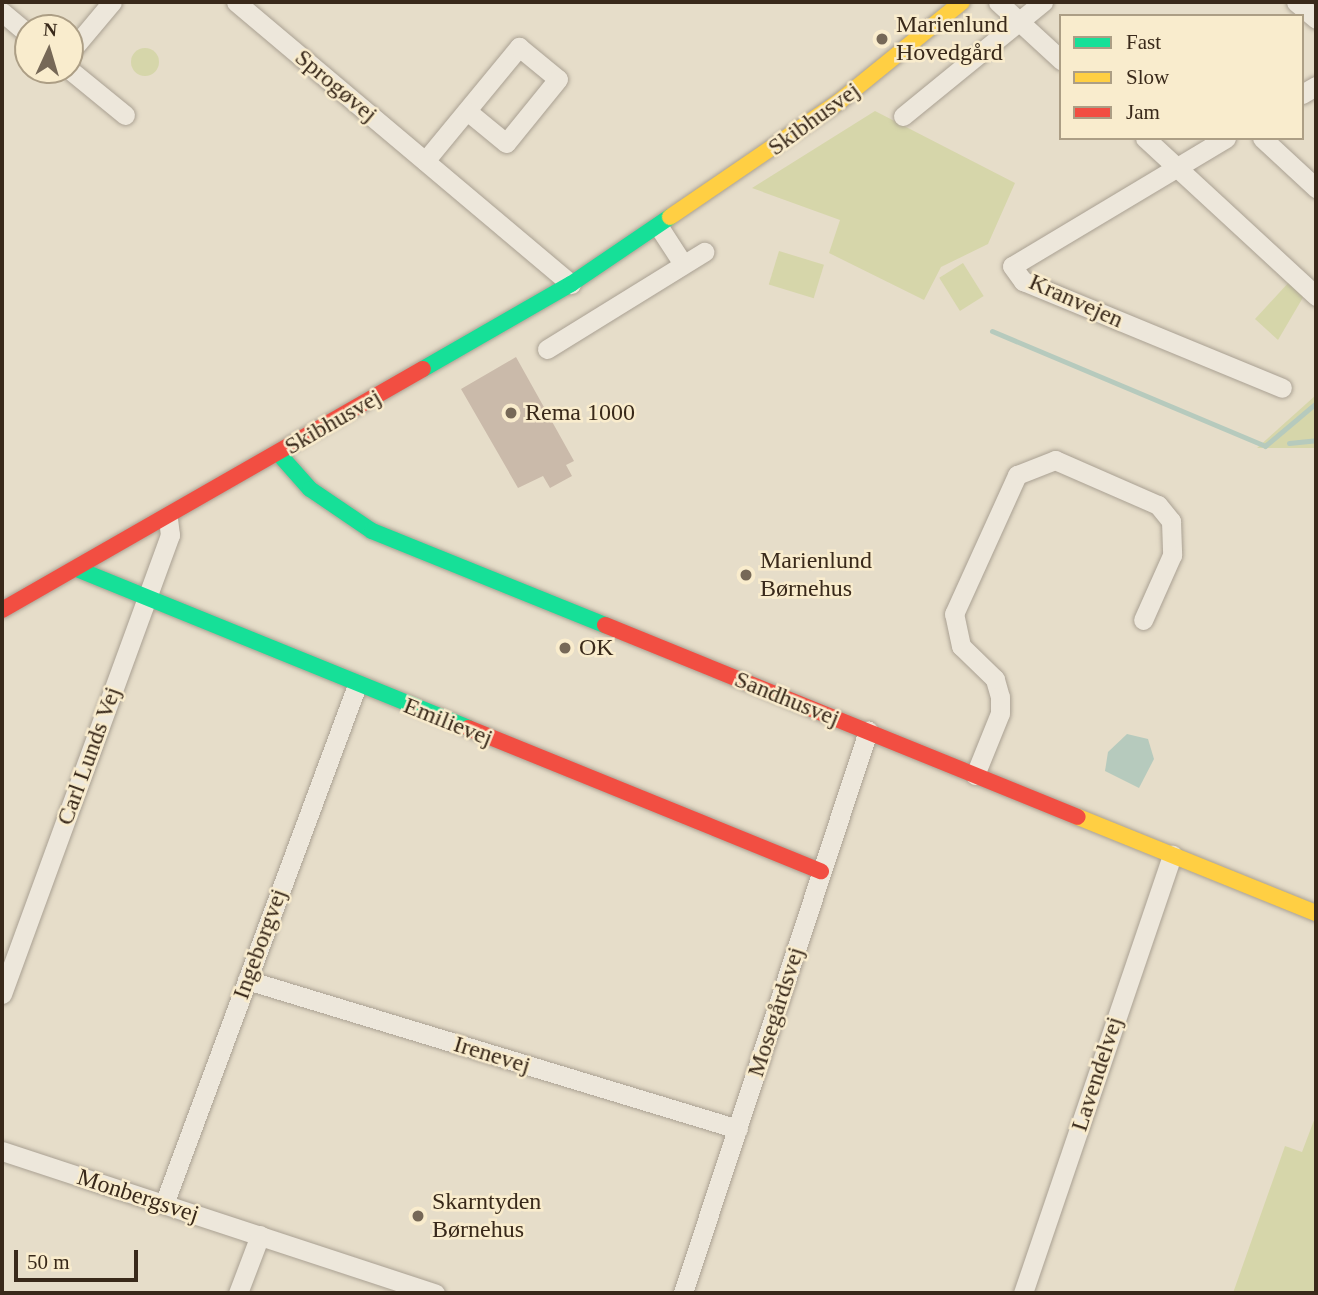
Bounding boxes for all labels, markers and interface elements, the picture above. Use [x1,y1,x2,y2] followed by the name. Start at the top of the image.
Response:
[896,11,1008,67] place label: Marienlund Hovedgård
[14,14,84,84] north arrow
[1059,14,1304,140] legend
[43,19,58,41] text: N
[1126,30,1161,54] text: Fast
[874,31,890,47] marker: Marienlund Hovedgård
[289,43,383,129] street label: Sprogøvej
[1126,65,1169,89] text: Slow
[762,76,866,162] street label: Skibhusvej
[1126,100,1160,124] text: Jam
[1024,268,1128,334] street label: Kranvejen
[280,383,386,461] street label: Skibhusvej
[525,399,635,427] place label: Rema 1000
[503,405,519,421] marker: Rema 1000
[760,547,872,603] place label: Marienlund Børnehus
[738,567,754,583] marker: Marienlund Børnehus
[579,634,614,662] place label: OK
[557,640,573,656] marker: OK
[730,665,844,733] street label: Sandhusvej
[51,683,127,829] street label: Carl Lunds Vej
[399,691,497,753] street label: Emilievej
[227,885,293,1003] street label: Ingeborgvej
[742,944,810,1080] street label: Mosegårdsvej
[1065,1013,1129,1135] street label: Lavendelvej
[450,1030,534,1080] street label: Irenevej
[74,1163,202,1229] street label: Monbergsvej
[432,1188,541,1244] place label: Skarntyden Børnehus
[410,1208,426,1224] marker: Skarntyden Børnehus
[18,1236,142,1280] scale bar
[27,1250,70,1274] text: 50 m

